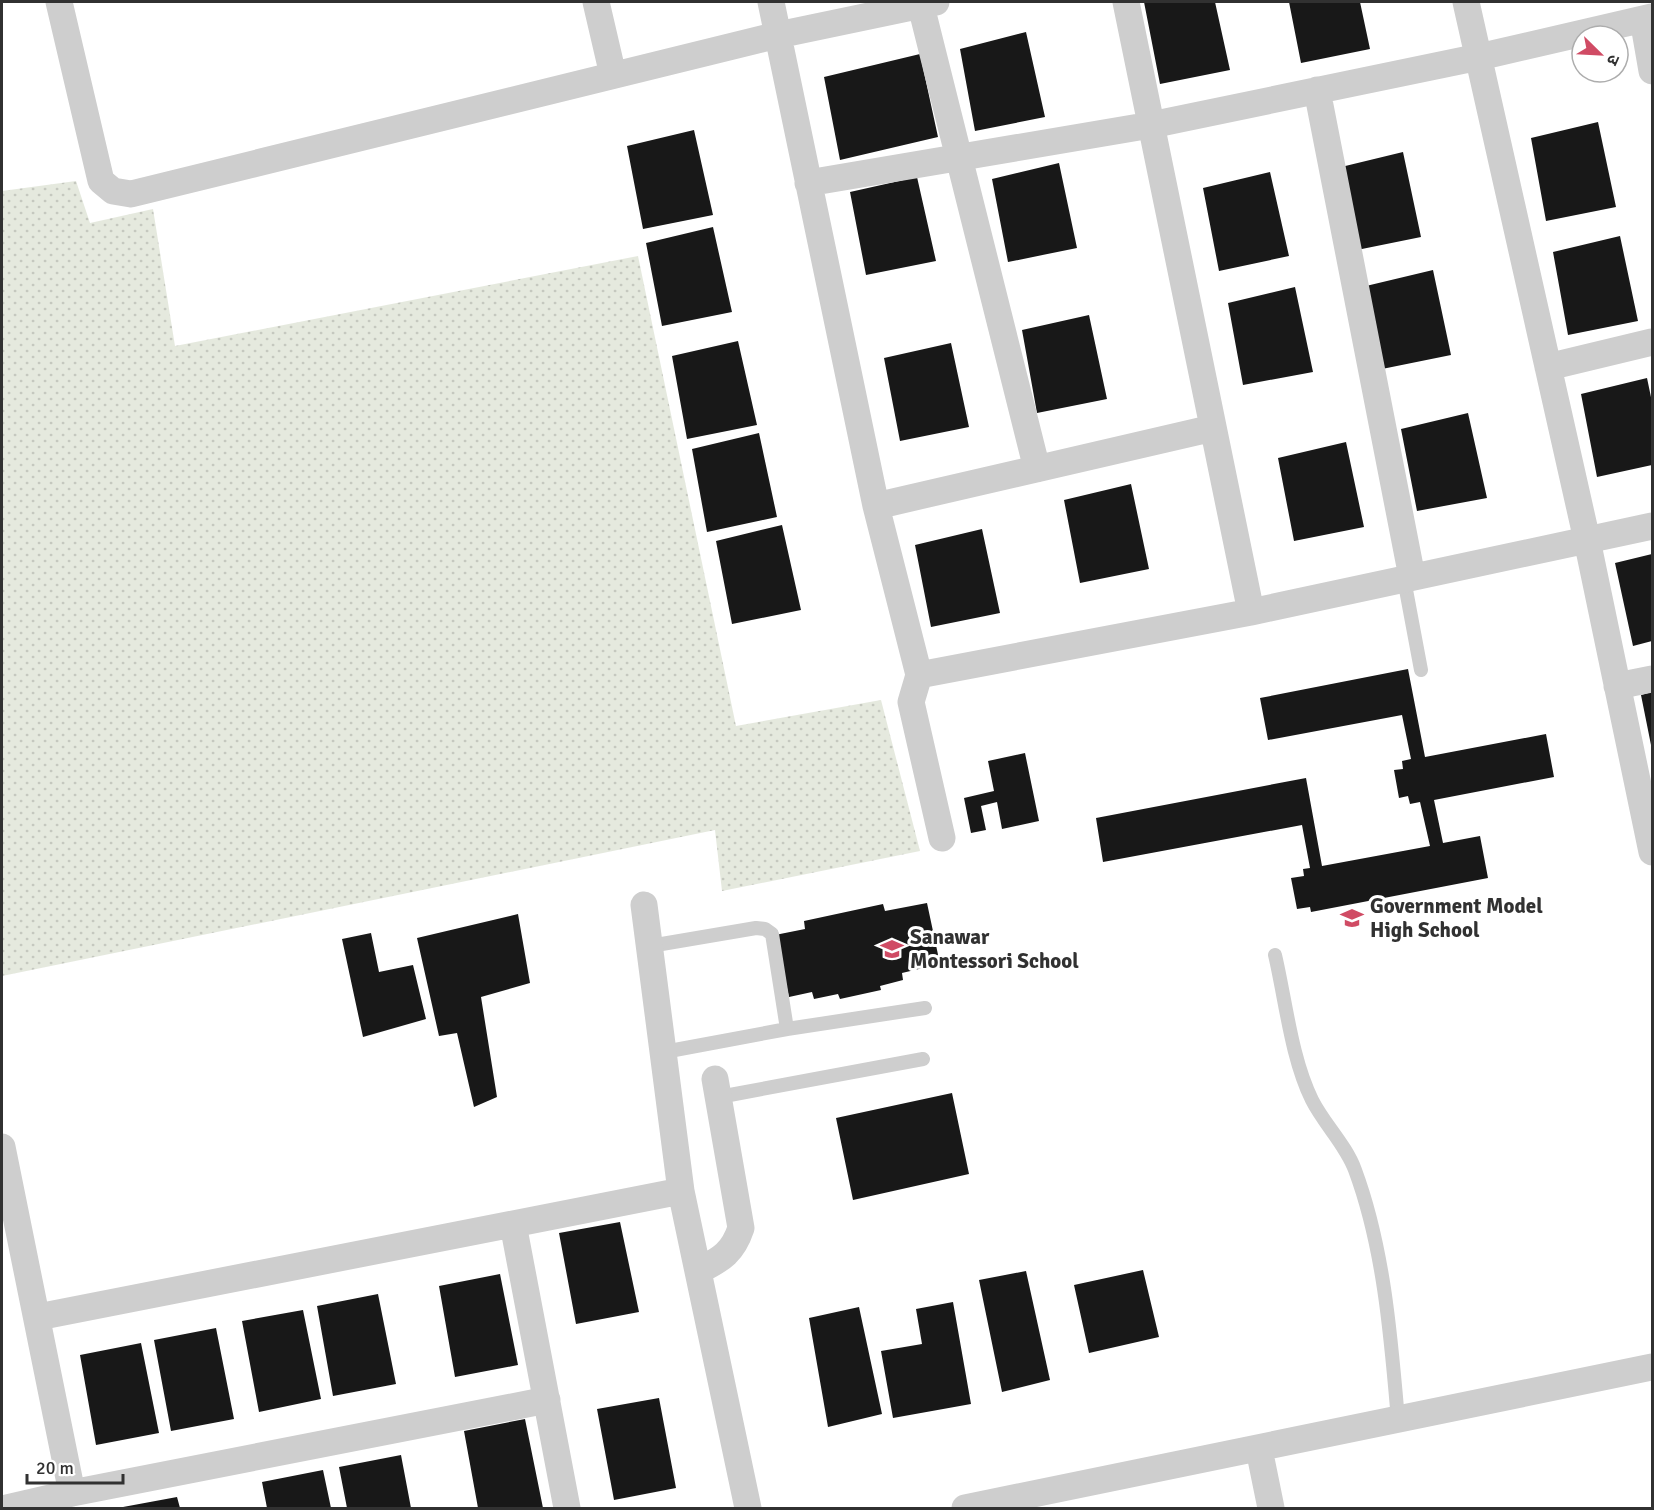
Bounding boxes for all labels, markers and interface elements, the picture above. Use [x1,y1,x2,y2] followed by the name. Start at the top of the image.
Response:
[1570,24,1630,84] north arrow
[1601,51,1624,69] text: उ
[1370,893,1543,943] place label: Government Model High School
[1339,905,1365,931] school or university icon: Government Model High School
[910,924,1079,974] place label: Sanawar Montessori School
[879,936,905,962] school or university icon: Sanawar Montessori School
[27,1447,123,1485] scale bar
[36,1457,74,1479] text: 20 m

